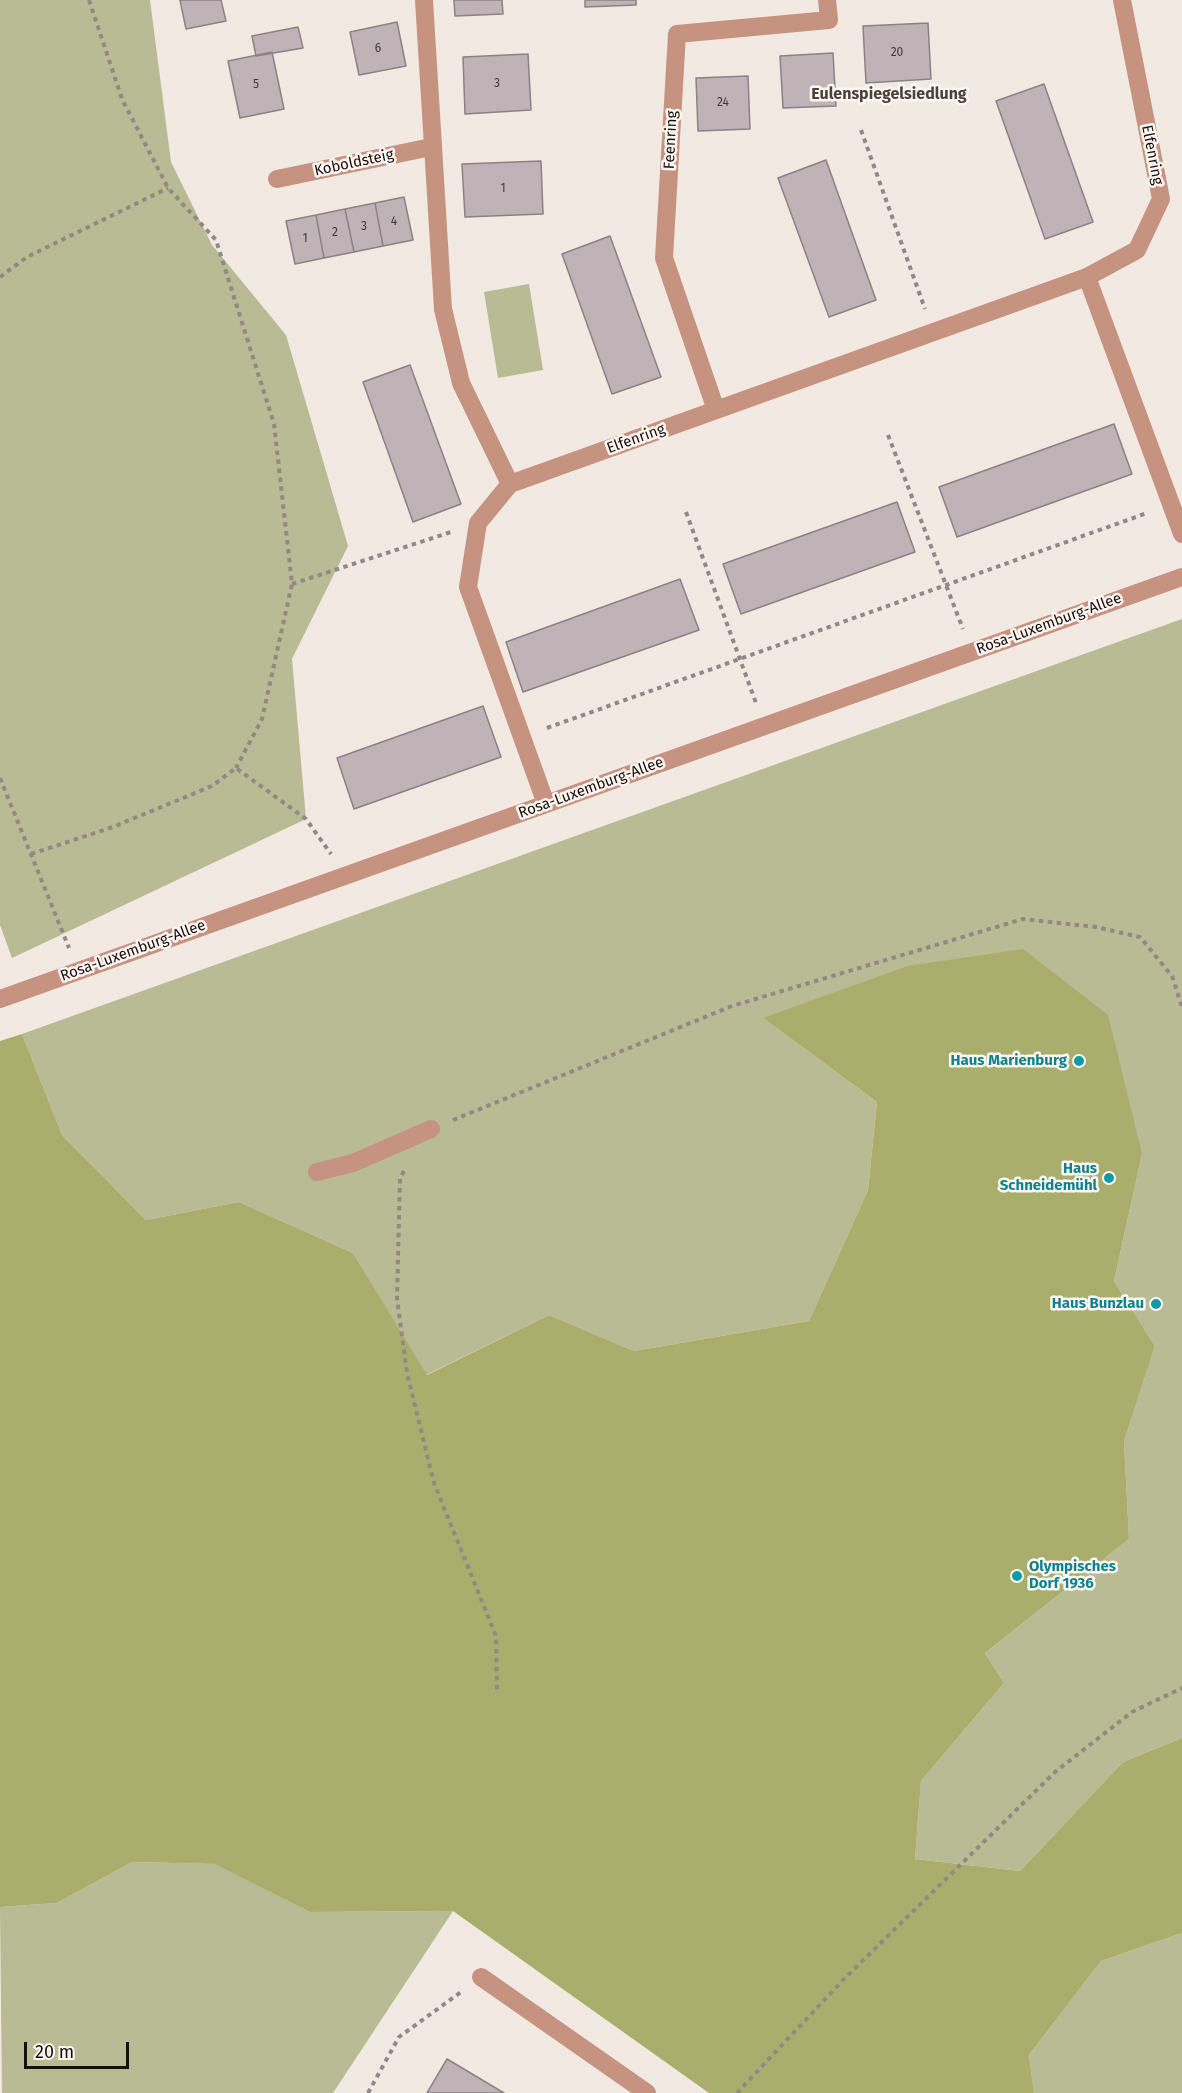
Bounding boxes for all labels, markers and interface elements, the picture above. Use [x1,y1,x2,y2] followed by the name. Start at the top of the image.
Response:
[375,42,381,56] house number: 6
[891,46,903,60] house number: 20
[494,77,500,91] house number: 3
[253,78,259,92] house number: 5
[811,85,967,105] district label: Eulenspiegelsiedlung
[717,96,729,110] house number: 24
[660,110,682,170] street label: Feenring
[1137,123,1167,187] street label: Elfenring
[313,146,395,180] street label: Koboldsteig
[500,182,506,196] house number: 1
[391,215,397,229] house number: 4
[361,220,367,234] house number: 3
[332,226,338,240] house number: 2
[302,232,308,246] house number: 1
[604,420,668,458] street label: Elfenring
[974,589,1124,659] street label: Rosa-Luxemburg-Allee
[516,753,666,823] street label: Rosa-Luxemburg-Allee
[58,916,208,986] street label: Rosa-Luxemburg-Allee
[951,1052,1067,1070] place label: Haus Marienburg
[1072,1054,1086,1068] marker: Haus Marienburg
[1000,1160,1097,1195] place label: Haus Schneidemühl
[1102,1171,1116,1185] marker: Haus Schneidemühl
[1052,1295,1144,1313] place label: Haus Bunzlau
[1149,1297,1163,1311] marker: Haus Bunzlau
[1029,1558,1116,1593] place label: Olympisches Dorf 1936
[1010,1569,1024,1583] marker: Olympisches Dorf 1936
[27,2030,132,2068] scale bar
[35,2041,74,2063] text: 20 m

